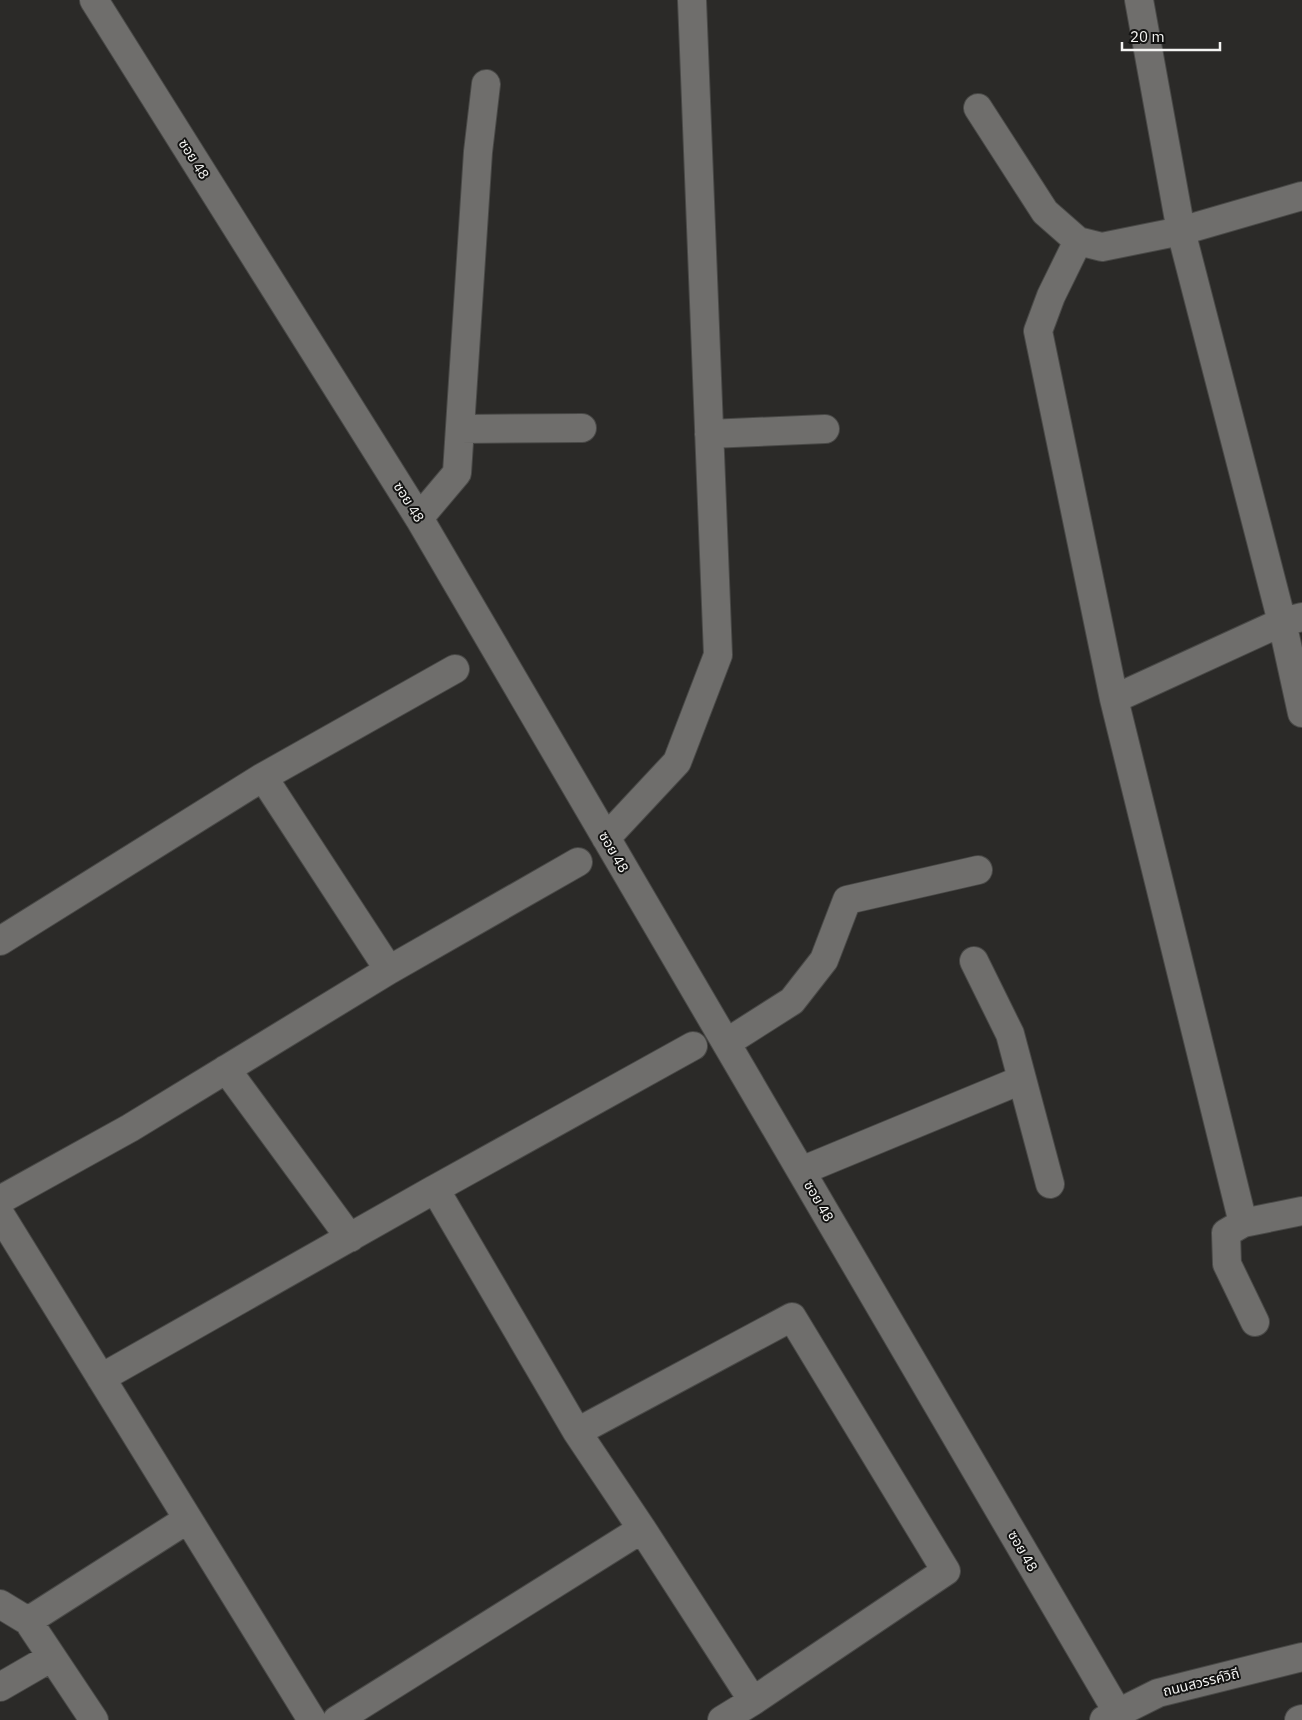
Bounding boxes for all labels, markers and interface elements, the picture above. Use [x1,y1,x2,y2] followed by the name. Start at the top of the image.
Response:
[1122,20,1220,52] scale bar
[1130,27,1165,46] text: 20 m
[175,135,213,183] street label: ซอย 48
[390,478,428,526] street label: ซอย 48
[595,828,633,876] street label: ซอย 48
[800,1177,838,1225] street label: ซอย 48
[1004,1527,1042,1575] street label: ซอย 48
[1161,1664,1241,1700] street label: ถนนสวรรค์วิถี

